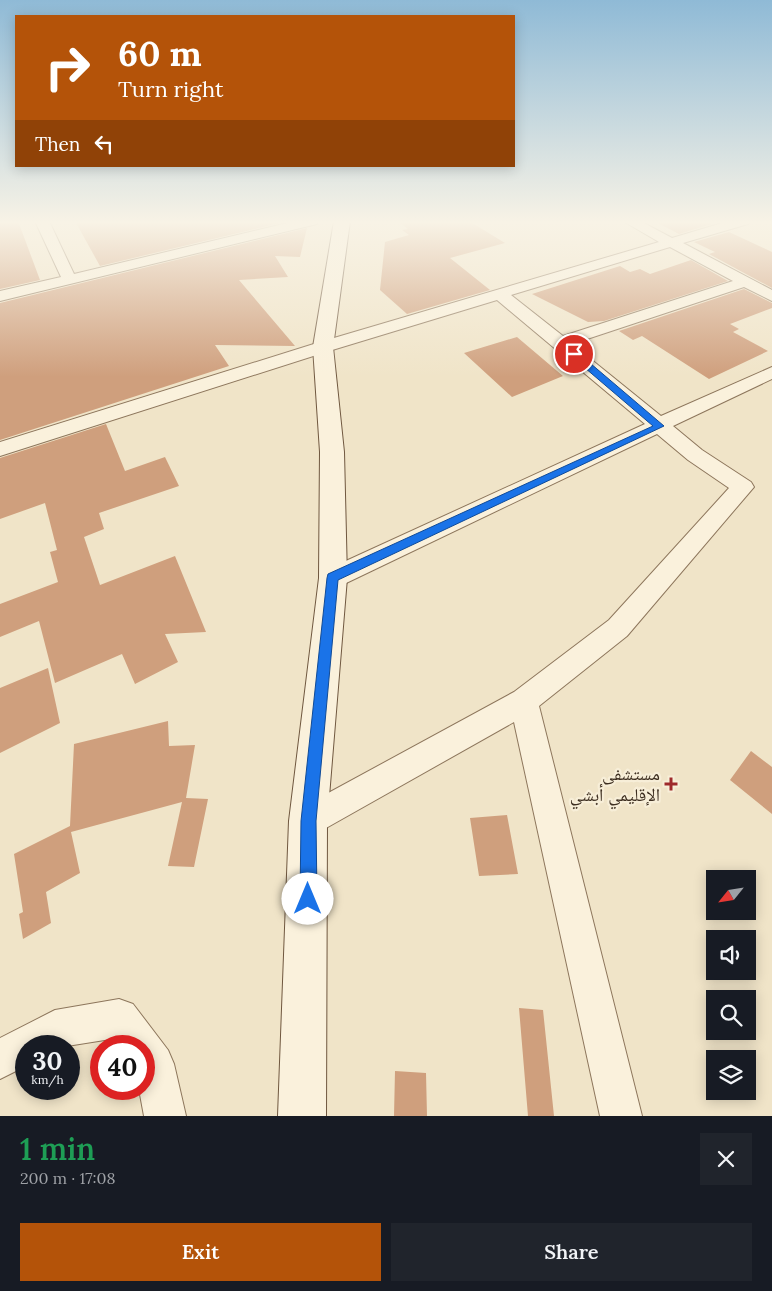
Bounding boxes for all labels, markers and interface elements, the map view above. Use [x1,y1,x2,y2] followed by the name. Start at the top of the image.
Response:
[118,31,202,76] text: 60 m
[35,35,100,100] icon: right
[118,75,223,103] text: Turn right
[90,130,118,158] icon: left
[35,132,80,156] text: Then
[553,333,595,375] pin
[560,340,588,368] icon: arrive
[570,762,660,810] place label: مستشفى الإقليمي أبشي
[664,777,678,791] marker: مستشفى الإقليمي أبشي
[706,870,756,920] north arrow
[706,870,756,1100] map controls
[281,872,333,924] position arrow
[706,930,756,980] button: sound
[706,990,756,1040] button: search
[90,1035,155,1100] speed limit sign: 40
[33,1045,62,1077] text: 30
[706,1050,756,1100] button: layers
[31,1072,64,1087] text: km/h
[20,1130,95,1168] text: 1 min
[700,1133,752,1185] button: close
[20,1168,116,1188] text: 200 m · 17:08
[20,1223,381,1281] button: Exit
[391,1223,752,1281] button: Share

